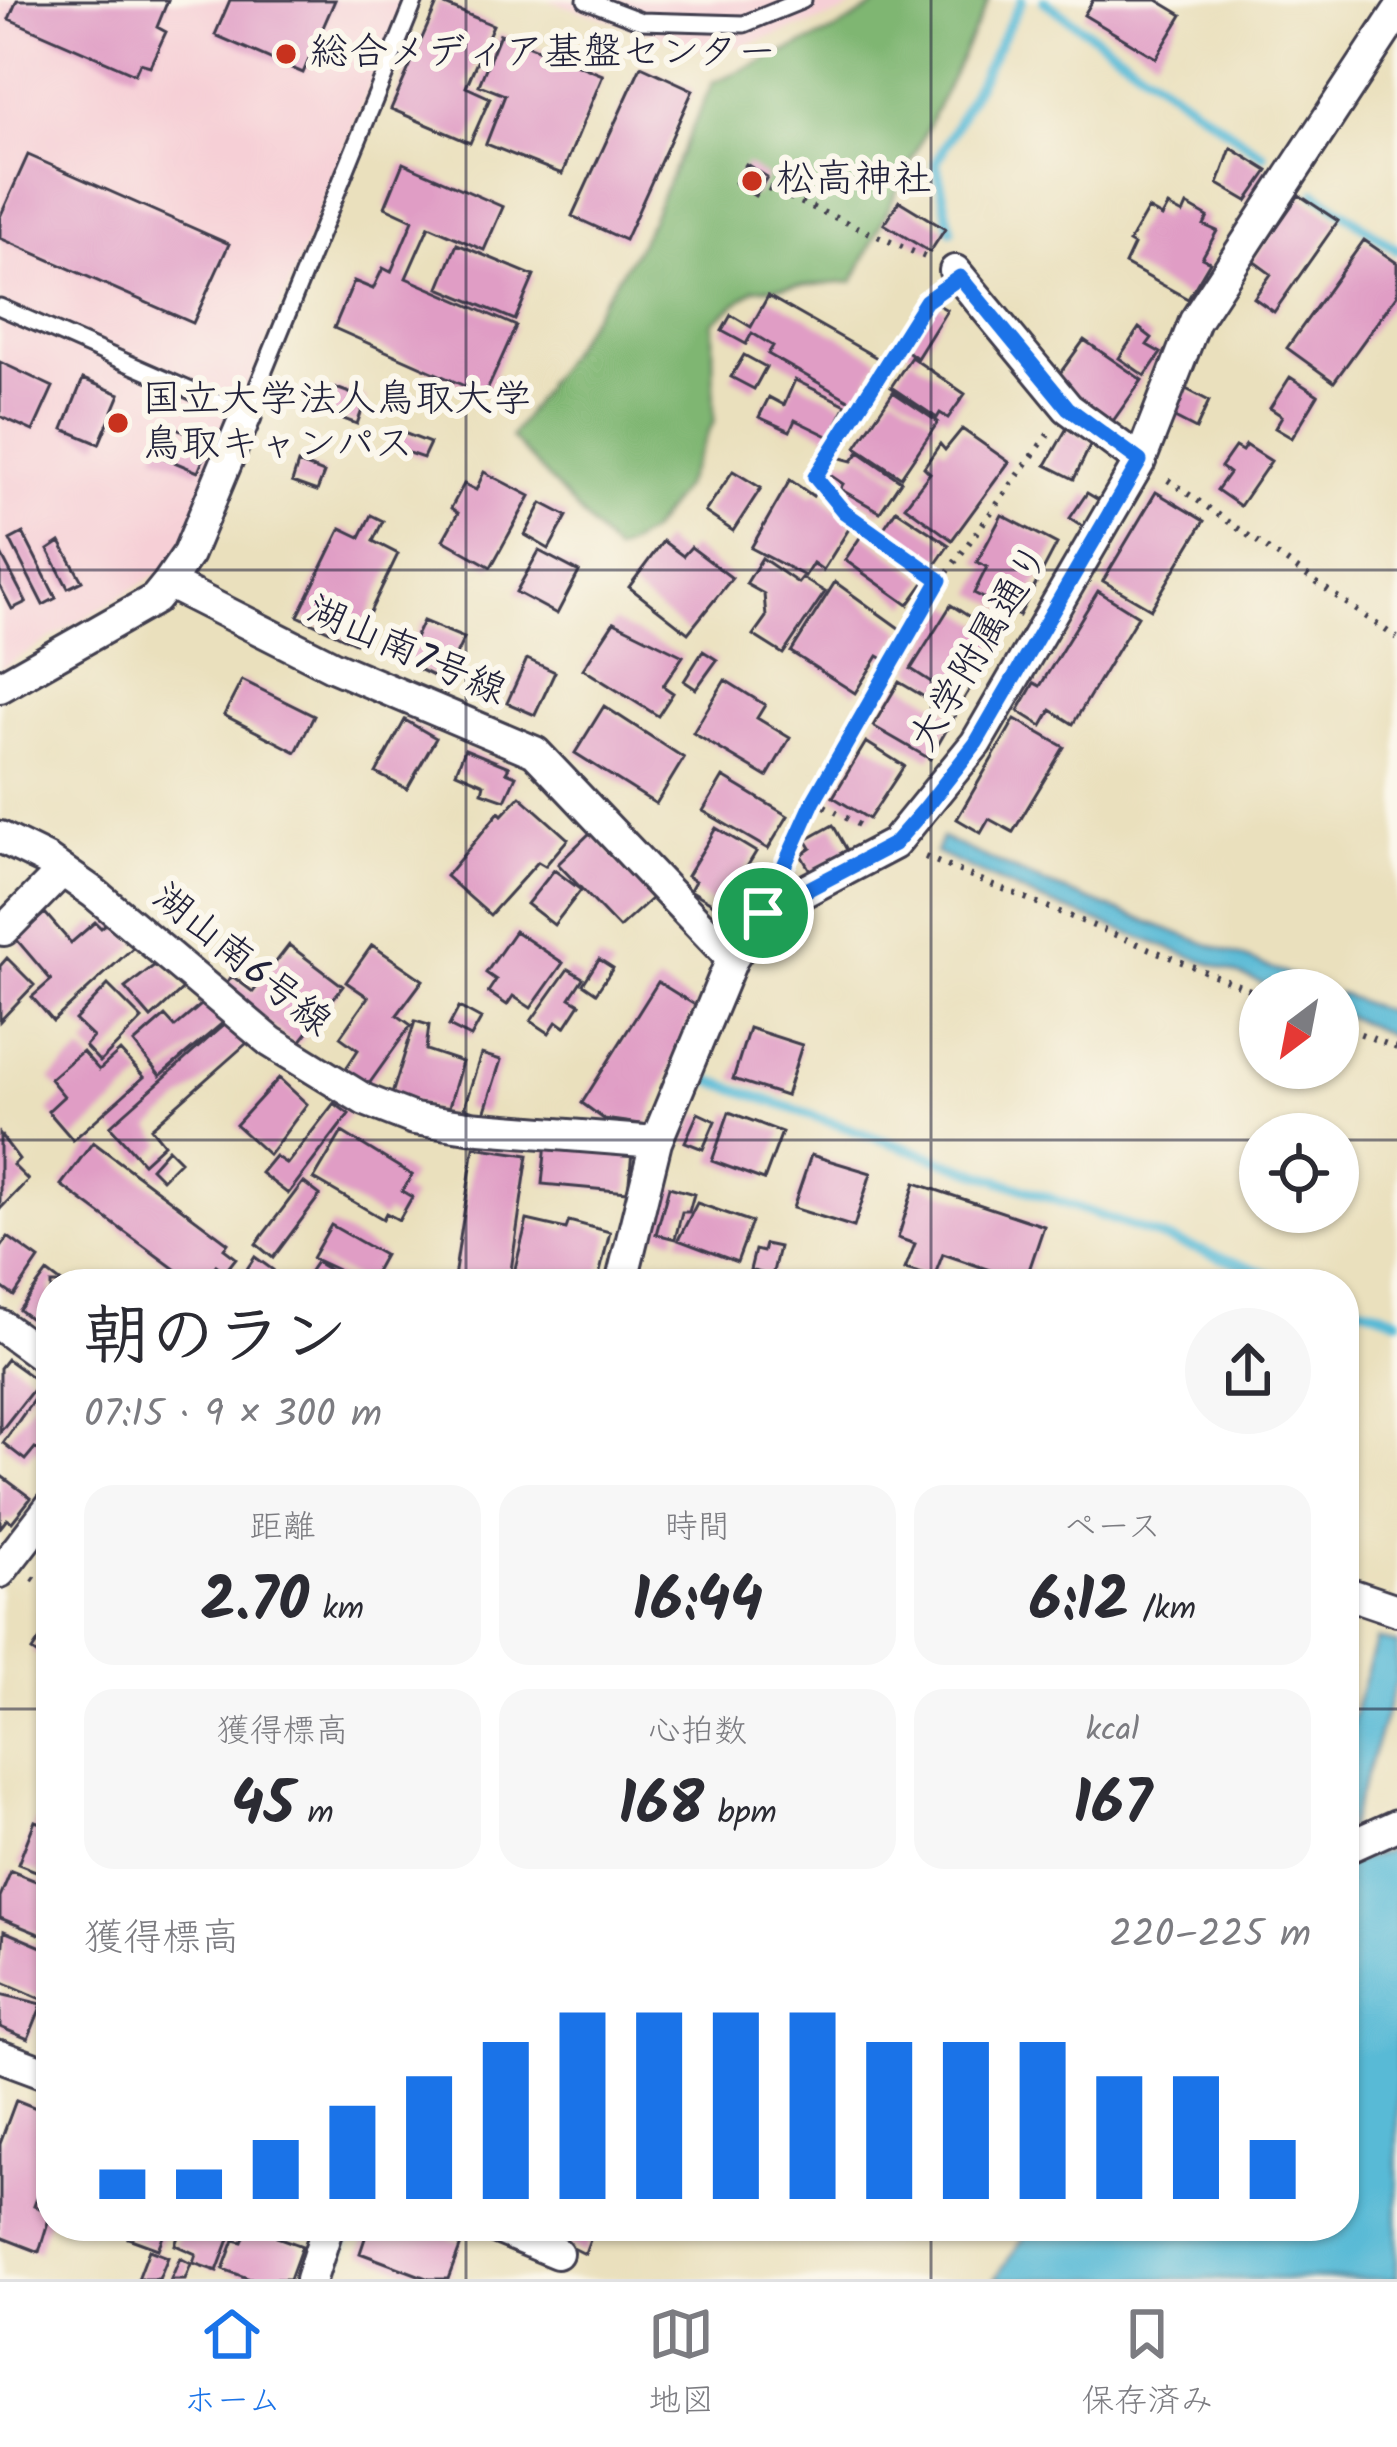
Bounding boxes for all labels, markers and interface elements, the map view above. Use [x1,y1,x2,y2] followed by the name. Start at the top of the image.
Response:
[310,23,776,85] place label: 総合メディア基盤センター
[273,41,299,67] marker: 総合メディア基盤センター
[776,150,932,212] place label: 松高神社
[739,168,765,194] marker: 松高神社
[142,370,532,477] place label: 国立大学法人鳥取大学 鳥取キャンパス
[105,410,131,436] marker: 国立大学法人鳥取大学 鳥取キャンパス
[894,532,1068,764] street label: 大学附属通り
[296,580,516,724] street label: 湖山南7号線
[712,862,814,964] pin
[137,869,345,1053] street label: 湖山南6号線
[730,880,796,946] icon: arrive
[1239,969,1359,1089] north arrow
[1239,969,1359,1233] map controls
[1239,1113,1359,1233] button: locate
[84,1287,348,1392] text: 朝のラン
[1185,1308,1311,1434] button: share
[84,1385,382,1447] text: 07:15 · 9 × 300 m
[250,1502,316,1555] text: 距離
[665,1502,731,1555] text: 時間
[1064,1502,1161,1555] text: ペース
[201,1555,309,1651] text: 2.70
[632,1555,763,1651] text: 16:44
[1029,1555,1129,1651] text: 6:12
[309,1584,364,1637] text: km
[1129,1584,1196,1637] text: /km
[1086,1705,1139,1758] text: kcal
[217,1706,349,1759] text: 獲得標高
[648,1706,747,1759] text: 心拍数
[1073,1758,1152,1854] text: 167
[231,1759,294,1855] text: 45
[618,1759,704,1855] text: 168
[294,1788,334,1841] text: m
[704,1788,777,1841] text: bpm
[1109,1905,1311,1967] text: 220–225 m
[84,1909,240,1971] text: 獲得標高
[184,2301,281,2429] tab: ホーム
[648,2301,714,2429] tab: 地図
[1081,2301,1213,2429] tab: 保存済み

